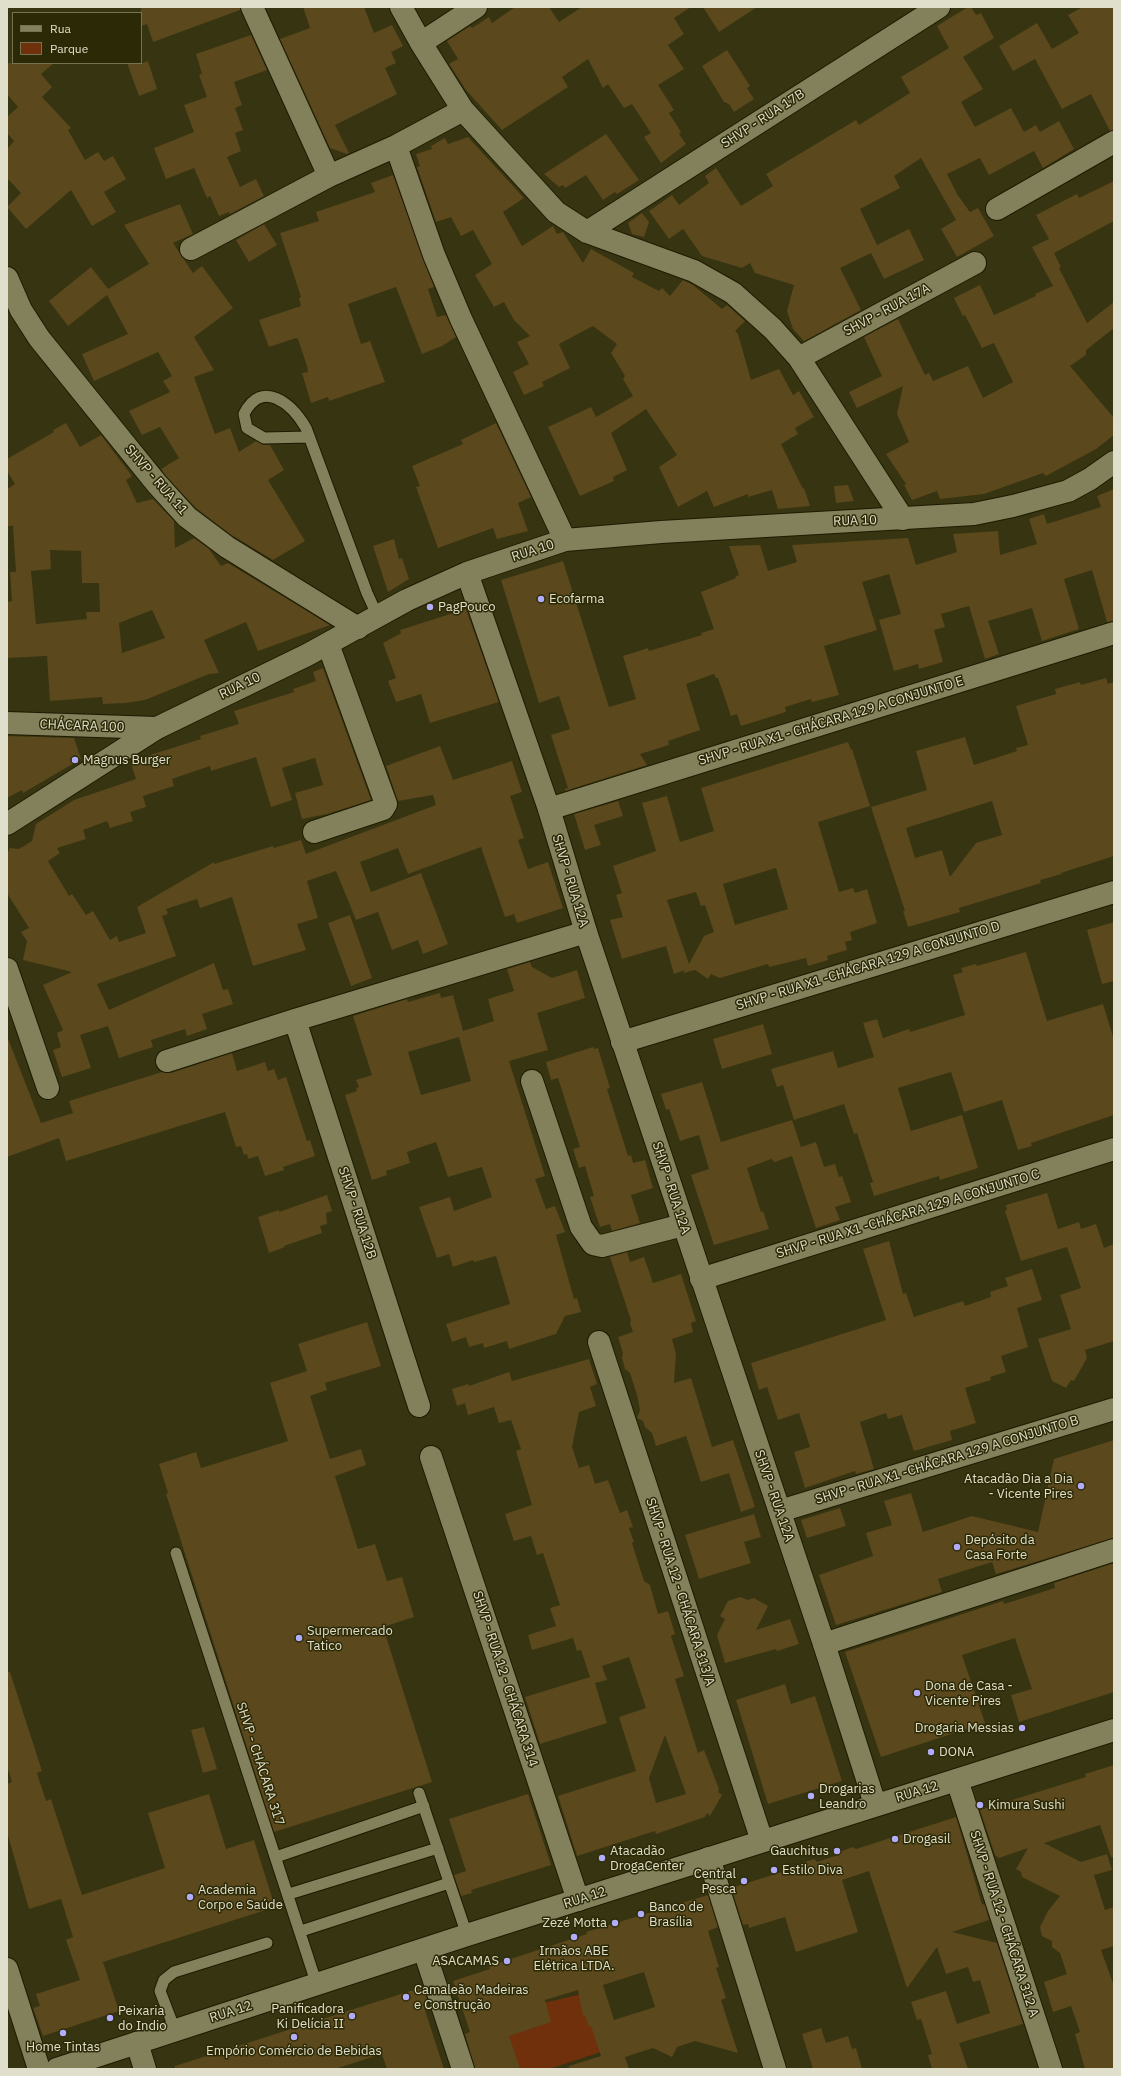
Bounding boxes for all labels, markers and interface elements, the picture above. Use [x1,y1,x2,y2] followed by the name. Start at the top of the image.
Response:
[12,12,142,64] legend
[50,21,71,36] text: Rua
[50,41,88,56] text: Parque
[718,86,808,152] street label: SHVP - RUA 17B
[841,281,933,339] street label: SHVP - RUA 17A
[121,442,191,518] street label: SHVP - RUA 11
[833,512,877,530] street label: RUA 10
[510,537,556,565] street label: RUA 10
[549,591,604,607] place label: Ecofarma
[536,594,546,604] marker: Ecofarma
[438,599,496,615] place label: PagPouco
[425,602,435,612] marker: PagPouco
[217,669,263,703] street label: RUA 10
[696,673,966,769] street label: SHVP - RUA X1 - CHÁCARA 129 A CONJUNTO E
[39,717,125,735] street label: CHÁCARA 100
[83,752,171,768] place label: Magnus Burger
[70,755,80,765] marker: Magnus Burger
[549,833,591,929] street label: SHVP - RUA 12A
[734,918,1002,1014] street label: SHVP - RUA X1 -CHÁCARA 129 A CONJUNTO D
[649,1140,693,1236] street label: SHVP - RUA 12A
[335,1165,379,1261] street label: SHVP - RUA 12B
[775,1166,1041,1262] street label: SHVP - RUA X1 -CHÁCARA 129 A CONJUNTO C
[813,1412,1081,1508] street label: SHVP - RUA X1 -CHÁCARA 129 A CONJUNTO B
[751,1448,797,1544] street label: SHVP - RUA 12A
[964,1471,1073,1502] place label: Atacadão Dia a Dia - Vicente Pires
[1076,1481,1086,1491] marker: Atacadão Dia a Dia - Vicente Pires
[642,1496,718,1688] street label: SHVP - RUA 12 - CHÁCARA 313/A
[965,1532,1035,1563] place label: Depósito da Casa Forte
[952,1542,962,1552] marker: Depósito da Casa Forte
[469,1589,541,1769] street label: SHVP - RUA 12 - CHÁCARA 314
[307,1623,393,1654] place label: Supermercado Tatico
[294,1633,304,1643] marker: Supermercado Tatico
[925,1678,1013,1709] place label: Dona de Casa - Vicente Pires
[912,1688,922,1698] marker: Dona de Casa - Vicente Pires
[233,1700,287,1828] street label: SHVP - CHÁCARA 317
[915,1720,1014,1736] place label: Drogaria Messias
[1017,1723,1027,1733] marker: Drogaria Messias
[939,1744,974,1760] place label: DONA
[926,1747,936,1757] marker: DONA
[894,1778,940,1806] street label: RUA 12
[819,1781,875,1812] place label: Drogarias Leandro
[806,1791,816,1801] marker: Drogarias Leandro
[988,1797,1065,1813] place label: Kimura Sushi
[975,1800,985,1810] marker: Kimura Sushi
[966,1829,1042,2019] street label: SHVP - RUA 12 - CHÁCARA 312 A
[903,1831,951,1847] place label: Drogasil
[890,1834,900,1844] marker: Drogasil
[610,1843,683,1874] place label: Atacadão DrogaCenter
[770,1843,829,1859] place label: Gauchitus
[832,1846,842,1856] marker: Gauchitus
[597,1853,607,1863] marker: Atacadão DrogaCenter
[782,1862,843,1878] place label: Estilo Diva
[769,1865,779,1875] marker: Estilo Diva
[694,1866,736,1897] place label: Central Pesca
[739,1876,749,1886] marker: Central Pesca
[198,1882,283,1913] place label: Academia Corpo e Saúde
[562,1884,608,1912] street label: RUA 12
[185,1892,195,1902] marker: Academia Corpo e Saúde
[649,1899,703,1930] place label: Banco de Brasília
[636,1909,646,1919] marker: Banco de Brasília
[543,1915,607,1931] place label: Zezé Motta
[610,1918,620,1928] marker: Zezé Motta
[569,1932,579,1942] marker: Irmãos ABE Elétrica LTDA.
[533,1943,615,1974] place label: Irmãos ABE Elétrica LTDA.
[432,1953,499,1969] place label: ASACAMAS
[502,1956,512,1966] marker: ASACAMAS
[414,1982,529,2013] place label: Camaleão Madeiras e Construção
[401,1992,411,2002] marker: Camaleão Madeiras e Construção
[208,1998,254,2026] street label: RUA 12
[271,2001,344,2032] place label: Panificadora Ki Delícia II
[118,2003,167,2034] place label: Peixaria do Indio
[347,2011,357,2021] marker: Panificadora Ki Delícia II
[105,2013,115,2023] marker: Peixaria do Indio
[58,2028,68,2038] marker: Home Tintas
[289,2032,299,2042] marker: Empório Comércio de Bebidas
[26,2039,100,2055] place label: Home Tintas
[206,2043,382,2059] place label: Empório Comércio de Bebidas

